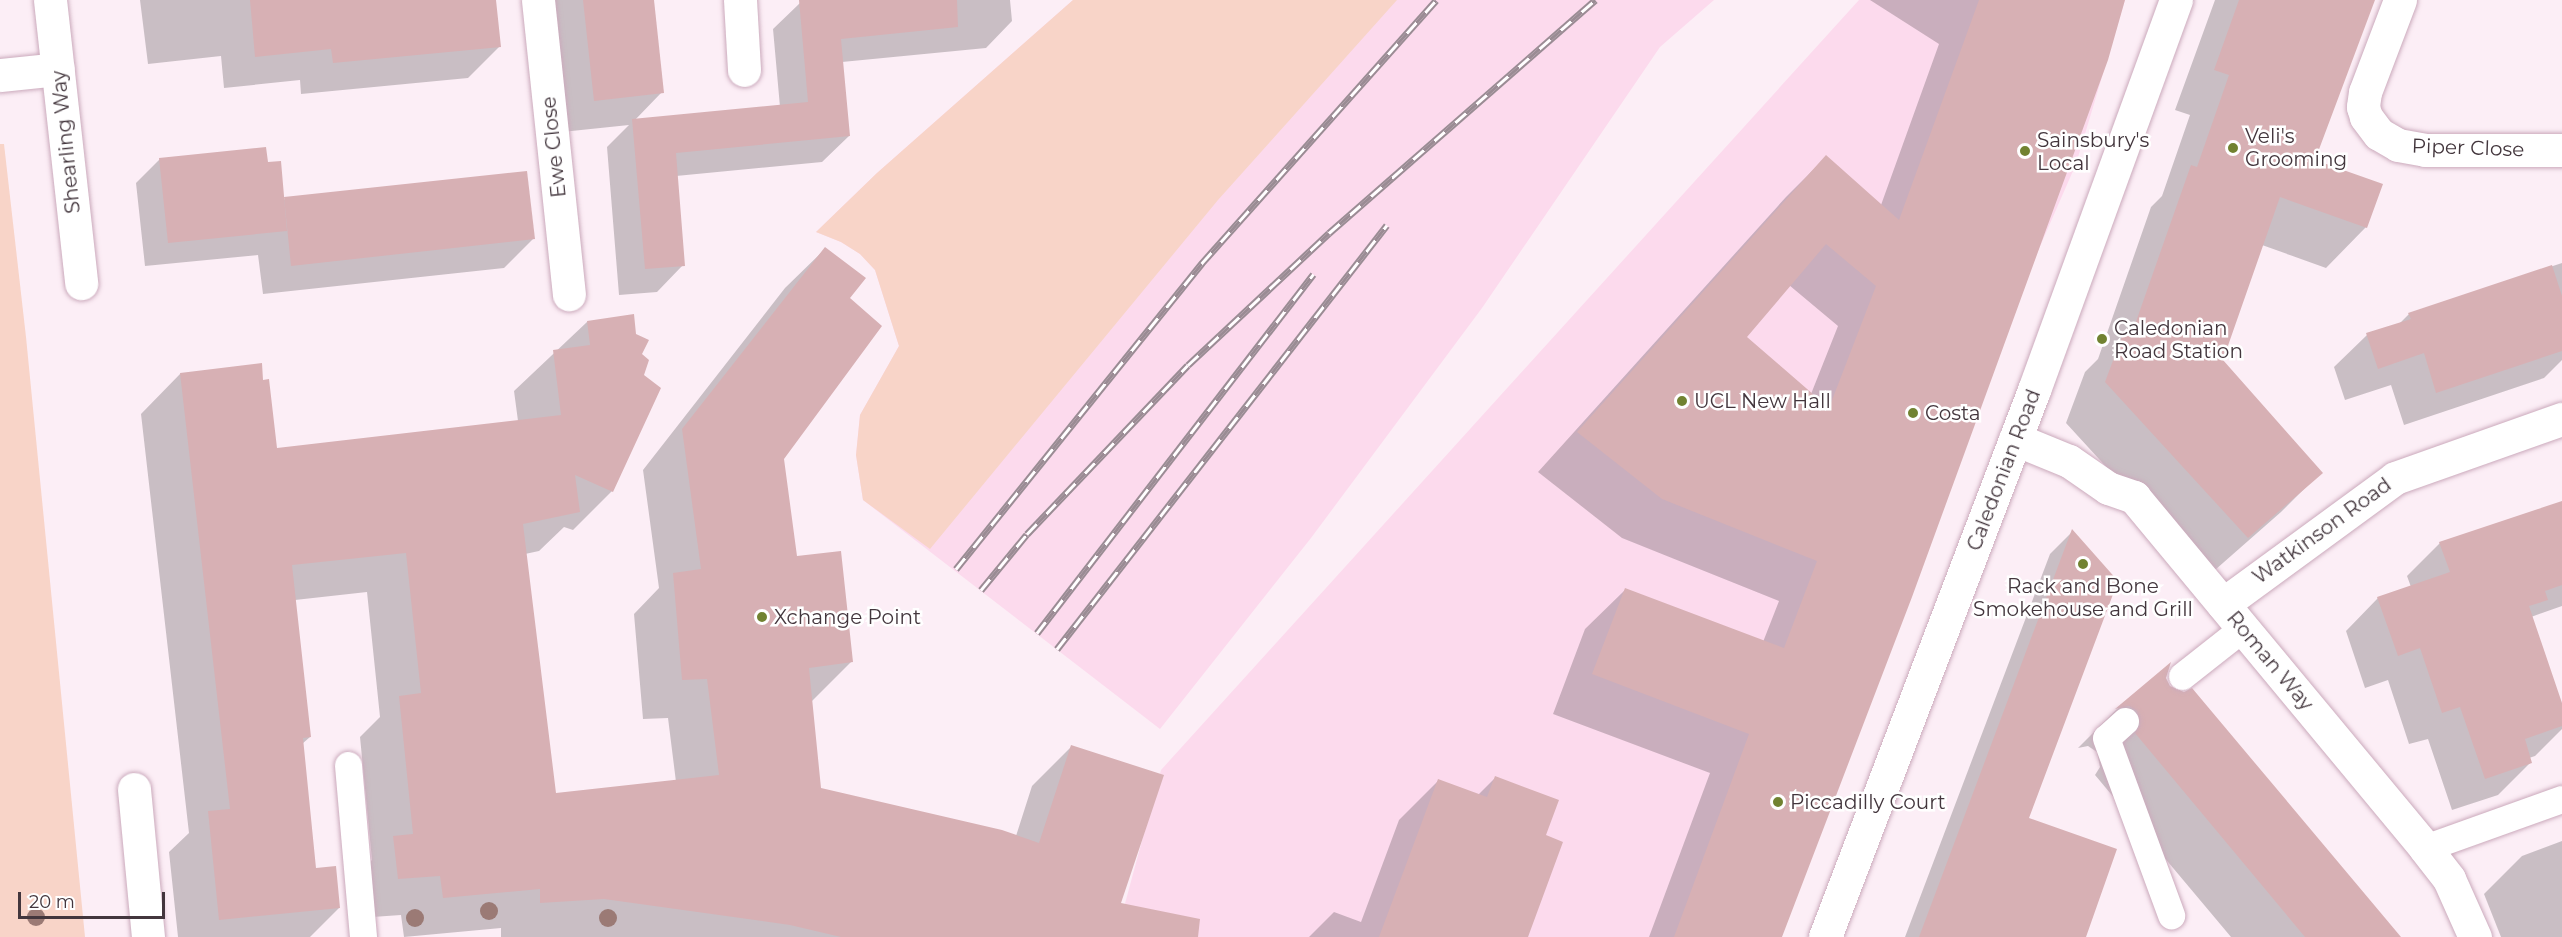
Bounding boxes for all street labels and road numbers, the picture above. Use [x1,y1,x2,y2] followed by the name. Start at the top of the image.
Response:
[47,69,85,215] street label: Shearling Way
[537,95,571,199] street label: Ewe Close
[2411,134,2525,162] street label: Piper Close
[1962,386,2046,554] street label: Caledonian Road
[2248,473,2396,589] street label: Watkinson Road
[2222,606,2318,716] street label: Roman Way

